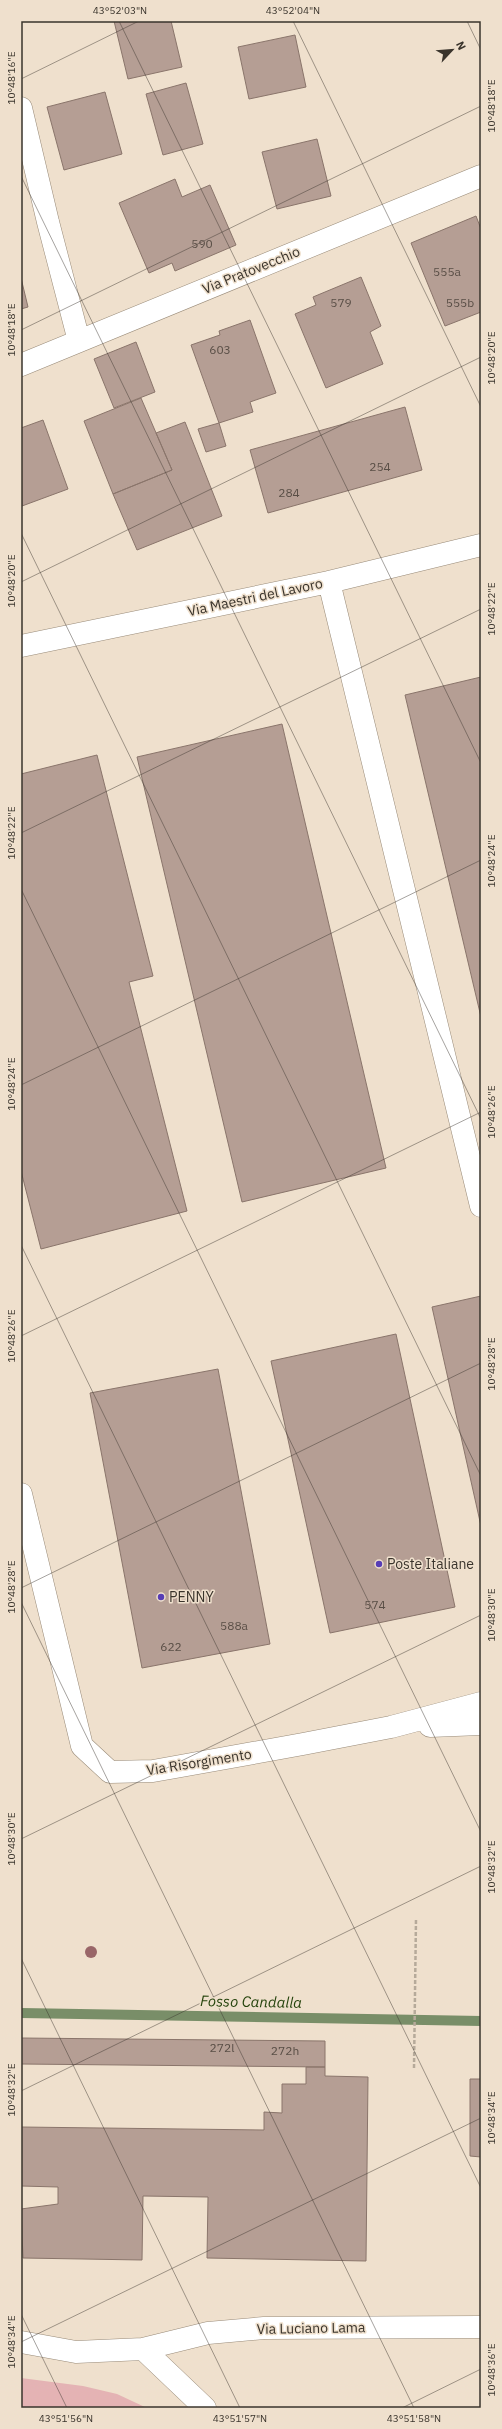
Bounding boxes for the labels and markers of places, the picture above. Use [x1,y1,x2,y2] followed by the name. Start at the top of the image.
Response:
[387,1555,474,1573] place label: Poste Italiane
[374,1559,384,1569] marker: Poste Italiane
[169,1588,214,1606] place label: PENNY
[156,1592,166,1602] marker: PENNY

